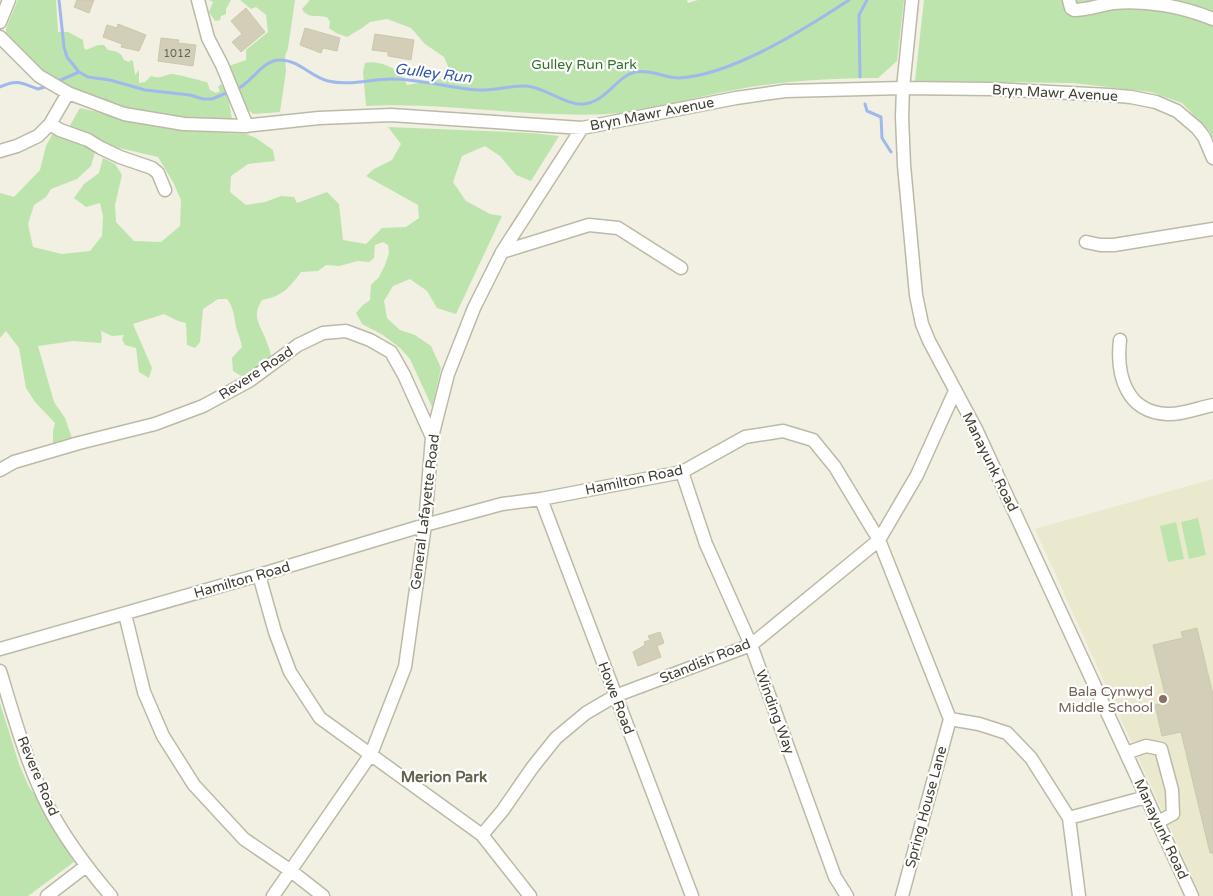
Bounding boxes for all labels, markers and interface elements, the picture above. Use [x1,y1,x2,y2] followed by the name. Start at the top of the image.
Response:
[163,47,191,60] house number: 1012
[531,56,637,73] park label: Gulley Run Park
[394,59,473,87] water label: Gulley Run
[992,81,1118,105] street label: Bryn Mawr Avenue
[588,94,716,134] street label: Bryn Mawr Avenue
[216,343,296,403] street label: Revere Road
[959,409,1021,515] street label: Manayunk Road
[407,433,443,591] street label: General Lafayette Road
[584,461,684,499] street label: Hamilton Road
[192,558,292,602] street label: Hamilton Road
[657,635,753,687] street label: Standish Road
[594,659,638,737] street label: Howe Road
[752,668,798,757] street label: Winding Way
[1058,683,1153,716] place label: Bala Cynwyd Middle School
[1157,693,1169,705] marker: Bala Cynwyd Middle School
[14,734,62,818] street label: Revere Road
[902,744,950,870] street label: Spring House Lane
[401,768,487,786] district label: Merion Park
[1130,776,1192,882] street label: Manayunk Road

